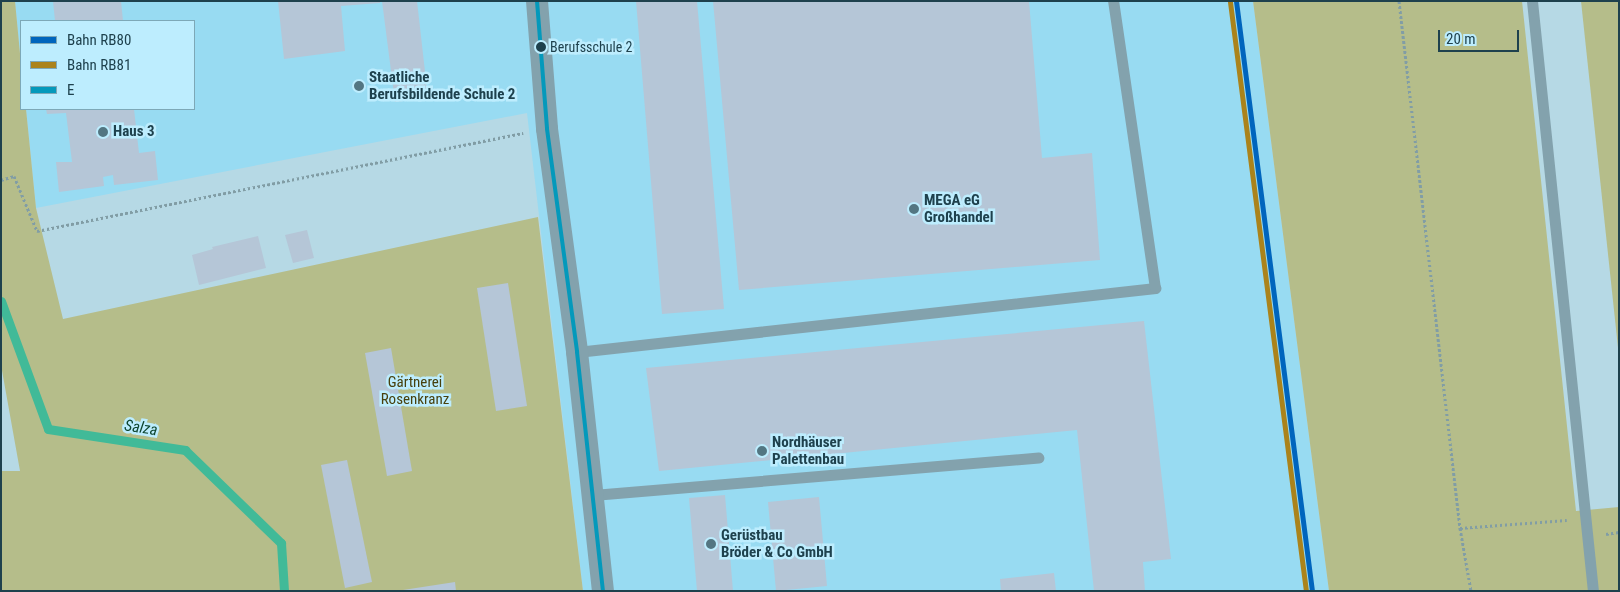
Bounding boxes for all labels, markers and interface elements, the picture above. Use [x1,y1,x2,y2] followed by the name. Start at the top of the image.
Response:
[20,20,195,110] legend
[1440,20,1521,52] scale bar
[1446,30,1476,48] text: 20 m
[67,31,131,49] text: Bahn RB80
[550,39,632,55] place label: Berufsschule 2
[536,42,546,52] marker: Berufsschule 2
[67,56,131,74] text: Bahn RB81
[369,68,515,103] place label: Staatliche Berufsbildende Schule 2
[353,80,365,92] marker: Staatliche Berufsbildende Schule 2
[67,81,74,99] text: E
[113,123,154,141] place label: Haus 3
[97,126,109,138] marker: Haus 3
[924,191,994,226] place label: MEGA eG Großhandel
[908,203,920,215] marker: MEGA eG Großhandel
[381,373,449,408] park label: Gärtnerei Rosenkranz
[123,416,159,440] water label: Salza
[772,433,844,468] place label: Nordhäuser Palettenbau
[756,445,768,457] marker: Nordhäuser Palettenbau
[721,526,833,561] place label: Gerüstbau Bröder & Co GmbH
[705,538,717,550] marker: Gerüstbau Bröder & Co GmbH

